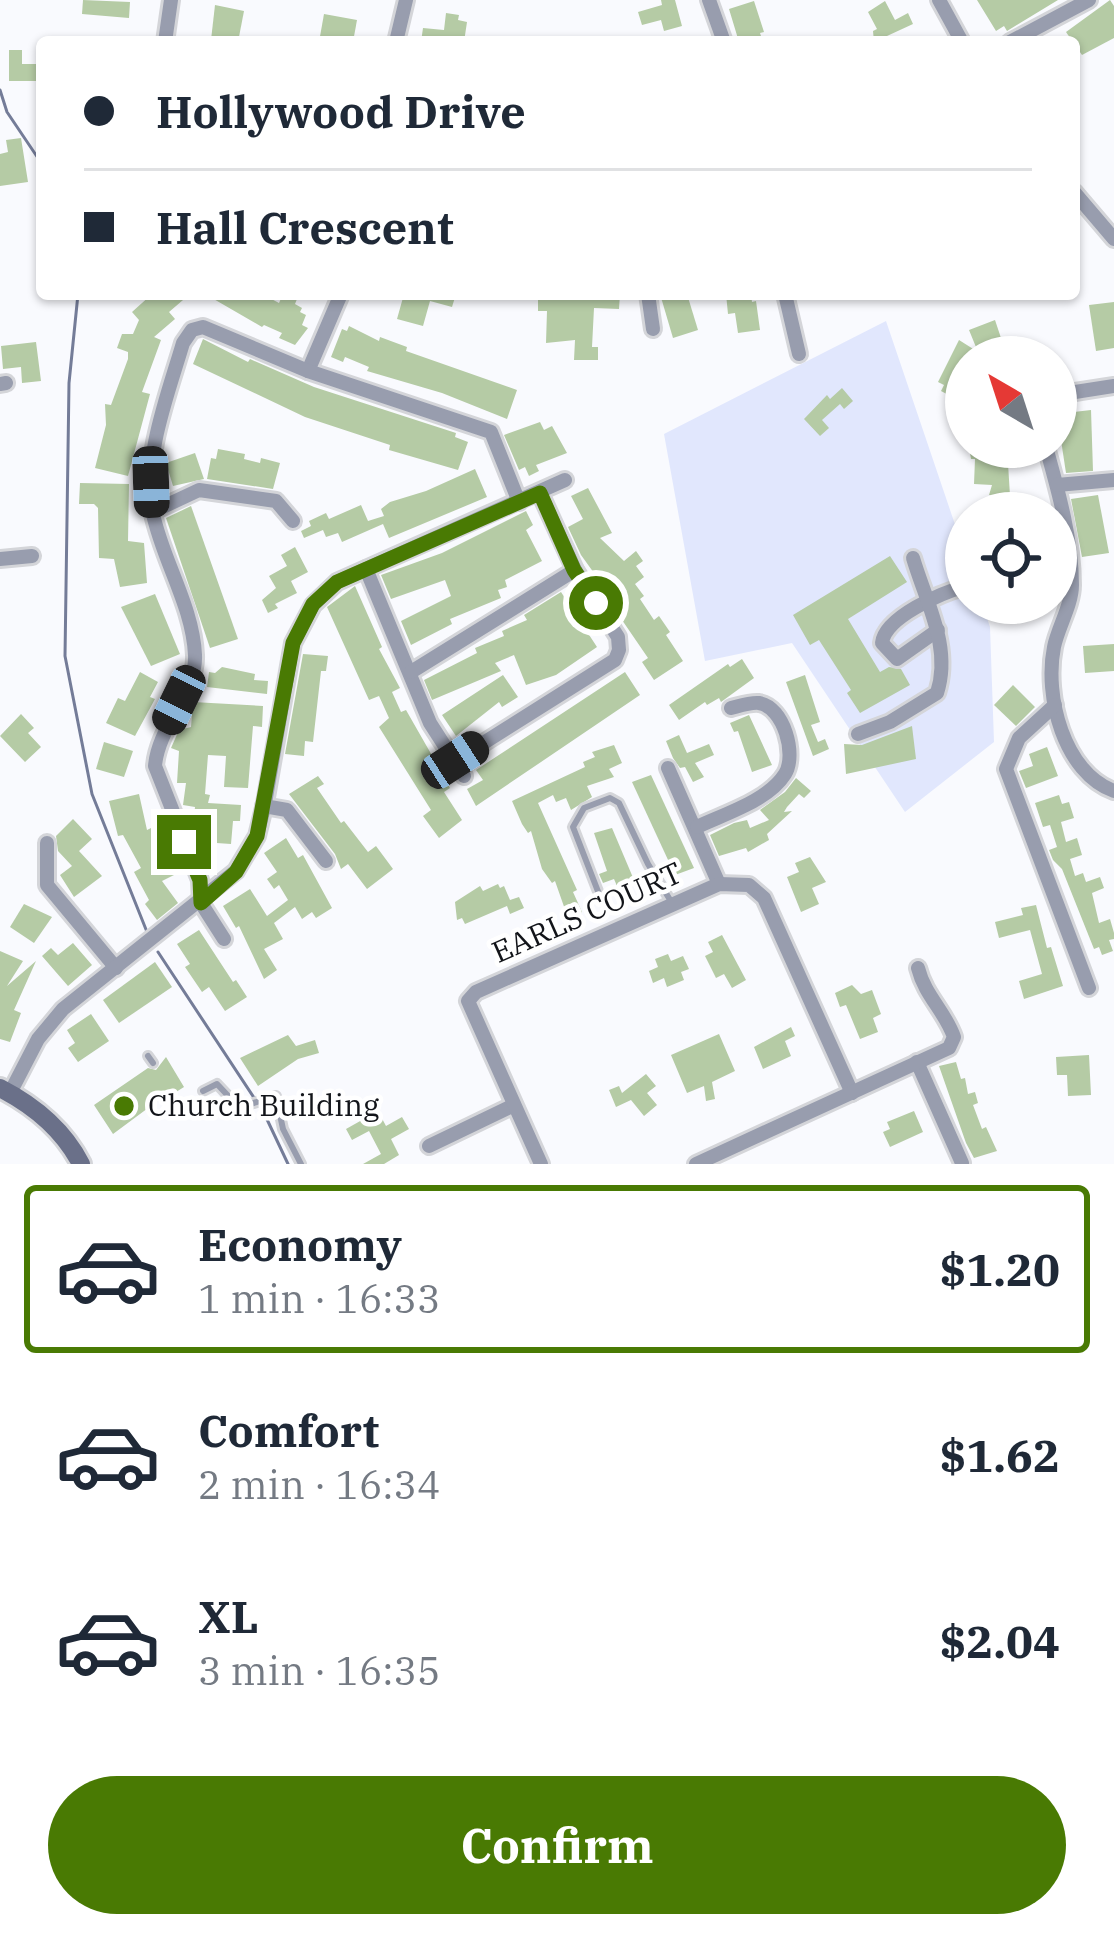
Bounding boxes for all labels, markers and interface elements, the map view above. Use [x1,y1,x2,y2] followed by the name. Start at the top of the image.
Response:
[156,82,526,140] text: Hollywood Drive
[156,198,454,256] text: Hall Crescent
[945,336,1077,468] north arrow
[945,336,1077,624] map controls
[132,445,170,519] car
[945,492,1077,624] button: locate
[569,576,623,630] route start
[147,660,211,740] car
[415,725,495,795] car
[157,815,211,869] route end
[485,852,688,971] street label: EARLS COURT
[148,1085,379,1124] place label: Church Building
[111,1093,137,1119] marker: Church Building
[54,1215,162,1323] icon: car
[198,1215,402,1273] text: Economy
[940,1240,1060,1298] text: $1.20
[198,1273,440,1324] text: 1 min · 16:33
[54,1401,162,1509] icon: car
[198,1401,379,1459] text: Comfort
[940,1426,1060,1484] text: $1.62
[198,1459,440,1510] text: 2 min · 16:34
[54,1587,162,1695] icon: car
[198,1587,259,1645] text: XL
[940,1612,1060,1670] text: $2.04
[198,1645,440,1696] text: 3 min · 16:35
[48,1776,1066,1914] button: Confirm

